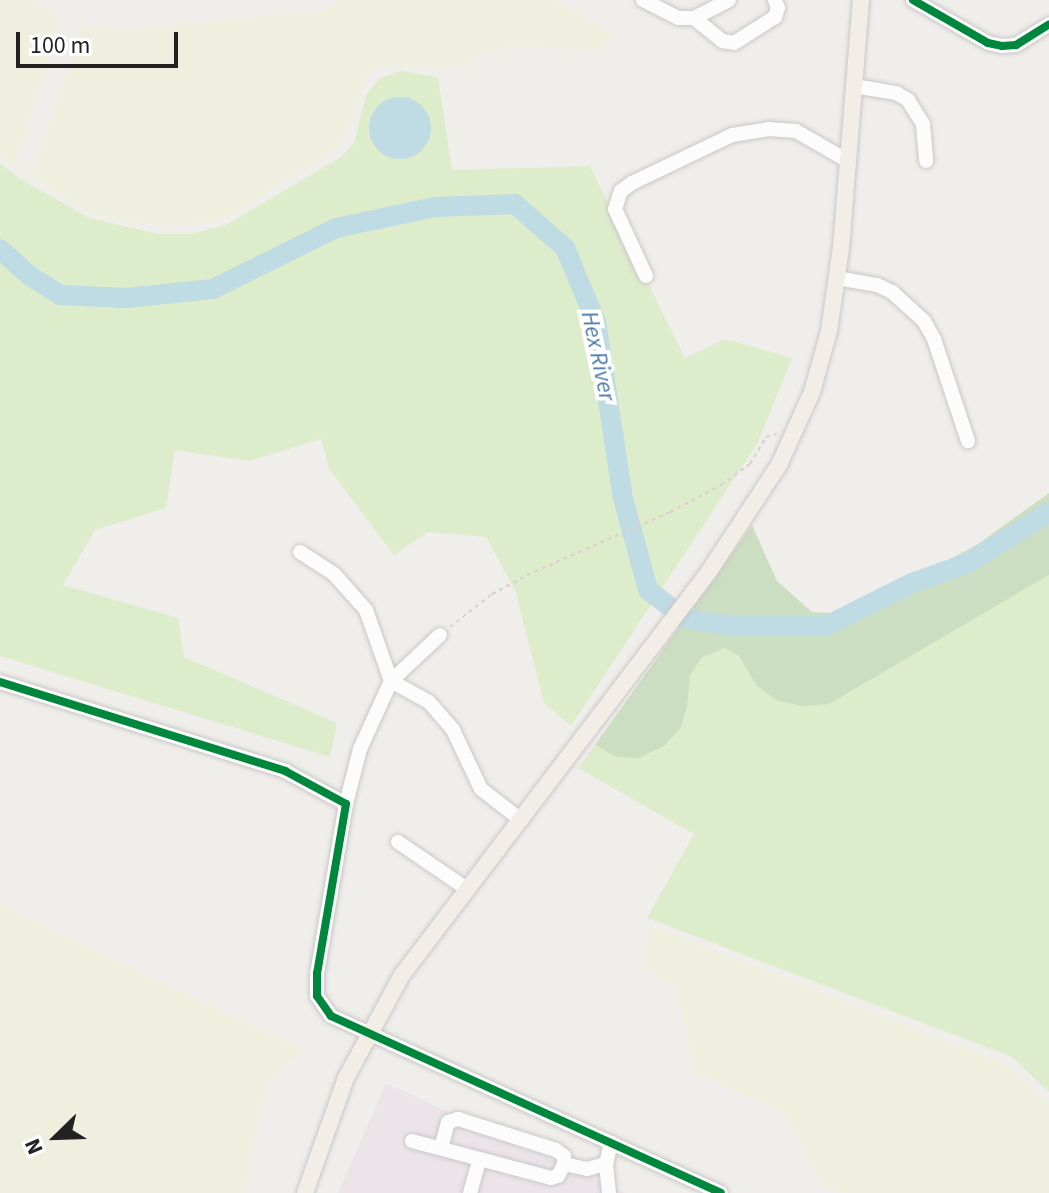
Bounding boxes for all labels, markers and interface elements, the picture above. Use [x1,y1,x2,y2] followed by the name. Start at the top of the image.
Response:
[20,16,182,66] scale bar
[30,28,90,63] text: 100 m
[574,309,622,403] water label: Hex River
[16,1097,96,1177] north arrow
[16,1133,51,1159] text: N

